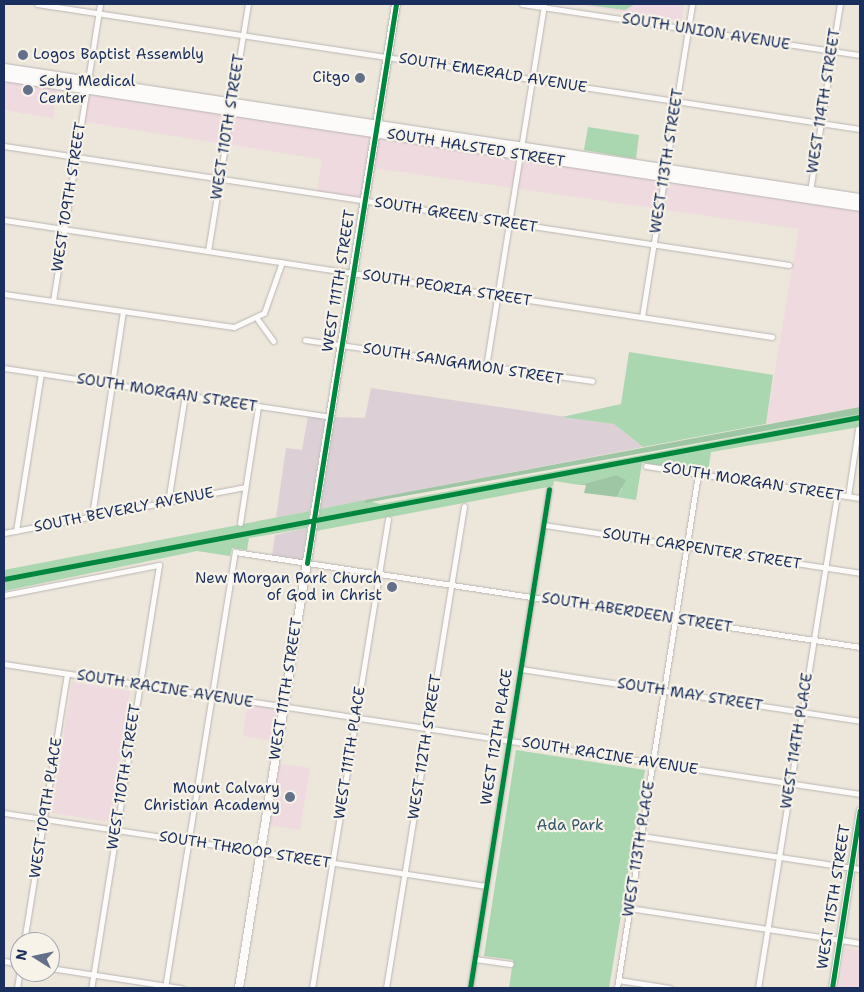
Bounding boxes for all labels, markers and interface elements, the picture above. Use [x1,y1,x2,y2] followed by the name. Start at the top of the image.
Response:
[621,10,791,54] street label: SOUTH UNION AVENUE
[804,27,844,175] street label: WEST 114TH STREET
[33,46,204,64] place label: Logos Baptist Assembly
[17,49,29,61] marker: Logos Baptist Assembly
[398,49,588,97] street label: SOUTH EMERALD AVENUE
[208,53,248,201] street label: WEST 110TH STREET
[313,69,350,87] place label: Citgo
[39,72,135,107] place label: Seby Medical Center
[354,72,366,84] marker: Citgo
[21,83,35,97] marker: Seby Medical Center
[647,87,687,235] street label: WEST 113TH STREET
[48,121,90,273] street label: WEST 109TH STREET
[386,125,566,171] street label: SOUTH HALSTED STREET
[373,193,539,237] street label: SOUTH GREEN STREET
[319,209,359,353] street label: WEST 111TH STREET
[361,266,533,310] street label: SOUTH PEORIA STREET
[362,339,564,389] street label: SOUTH SANGAMON STREET
[75,370,259,416] street label: SOUTH MORGAN STREET
[661,459,845,505] street label: SOUTH MORGAN STREET
[33,484,215,536] street label: SOUTH BEVERLY AVENUE
[601,524,803,574] street label: SOUTH CARPENTER STREET
[195,569,382,604] place label: New Morgan Park Church of God in Christ
[386,581,398,593] marker: New Morgan Park Church of God in Christ
[540,589,734,637] street label: SOUTH ABERDEEN STREET
[266,617,306,761] street label: WEST 111TH STREET
[76,666,254,712] street label: SOUTH RACINE AVENUE
[477,668,517,806] street label: WEST 112TH PLACE
[777,672,817,810] street label: WEST 114TH PLACE
[405,673,445,821] street label: WEST 112TH STREET
[616,675,764,715] street label: SOUTH MAY STREET
[331,685,369,821] street label: WEST 111TH PLACE
[104,703,144,851] street label: WEST 110TH STREET
[521,733,699,779] street label: SOUTH RACINE AVENUE
[26,736,66,880] street label: WEST 109TH PLACE
[144,779,280,814] place label: Mount Calvary Christian Academy
[619,780,659,918] street label: WEST 113TH PLACE
[284,791,296,803] marker: Mount Calvary Christian Academy
[536,817,604,835] park label: Ada Park
[814,823,854,971] street label: WEST 115TH STREET
[158,828,332,872] street label: SOUTH THROOP STREET
[10,932,60,982] north arrow
[11,948,31,962] text: N

